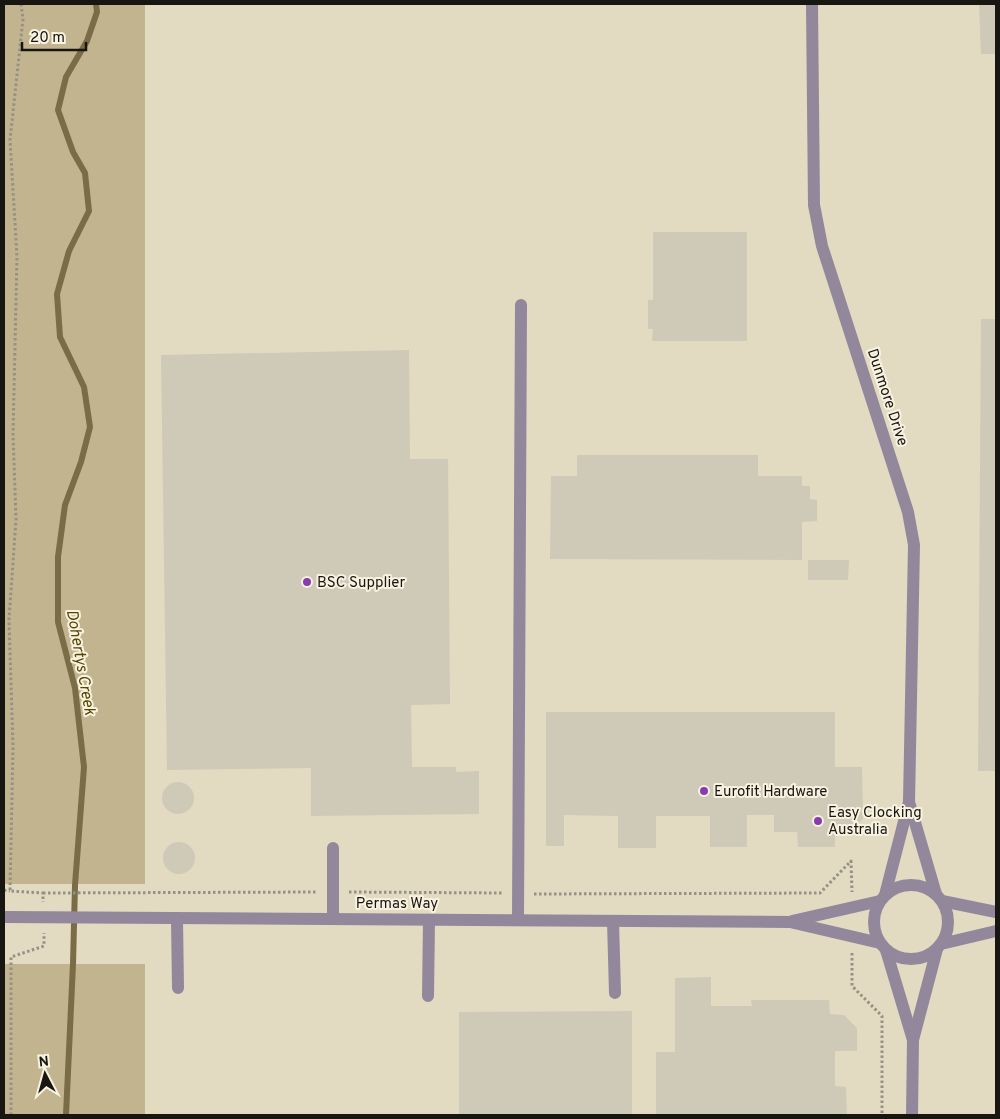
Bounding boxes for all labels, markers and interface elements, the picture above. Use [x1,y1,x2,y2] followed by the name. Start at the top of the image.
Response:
[22,20,86,52] scale bar
[30,29,65,48] text: 20 m
[862,346,911,449] street label: Dunmore Drive
[317,574,405,593] place label: BSC Supplier
[301,576,313,588] marker: BSC Supplier
[61,608,99,718] water label: Dohertys Creek
[714,783,827,802] place label: Eurofit Hardware
[698,785,710,797] marker: Eurofit Hardware
[828,804,922,840] place label: Easy Clocking Australia
[812,815,824,827] marker: Easy Clocking Australia
[356,895,438,914] street label: Permas Way
[20,1049,70,1099] north arrow
[38,1054,50,1072] text: N

